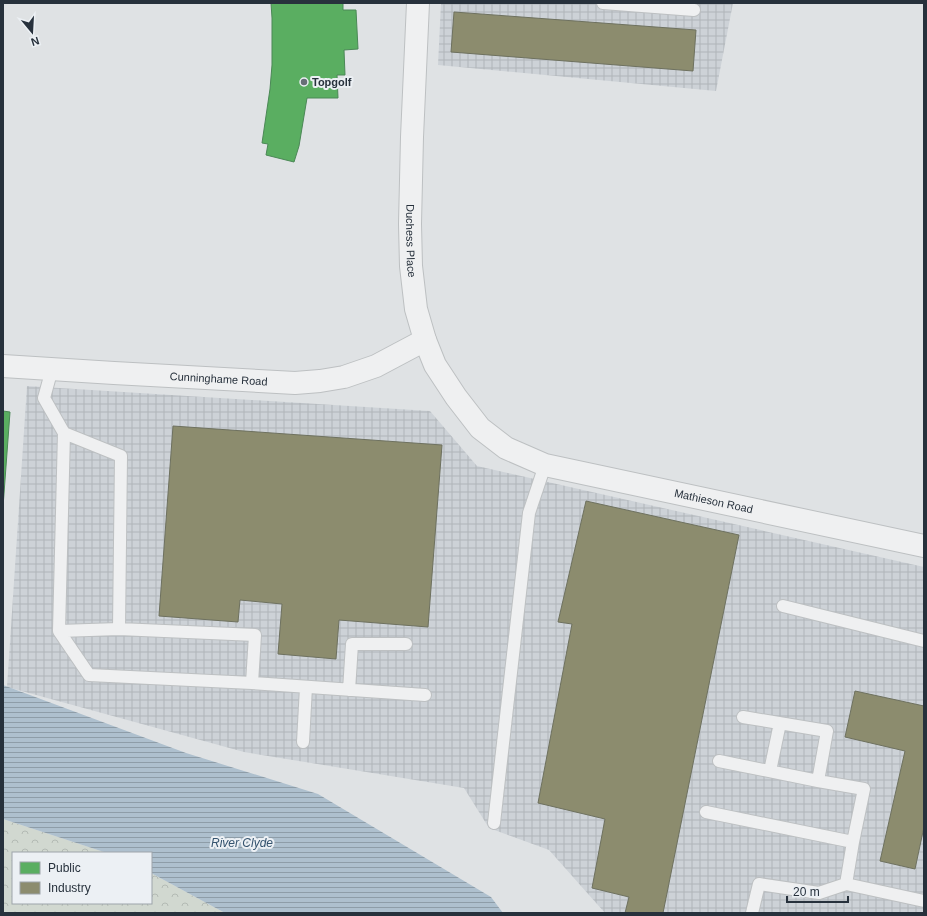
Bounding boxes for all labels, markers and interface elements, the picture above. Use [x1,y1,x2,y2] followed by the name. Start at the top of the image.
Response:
[12,12,52,52] north arrow
[29,35,41,48] text: N
[312,76,352,88] place label: Topgolf
[299,77,309,87] marker: Topgolf
[404,204,418,278] street label: Duchess Place
[169,370,268,387] street label: Cunninghame Road
[673,487,754,515] street label: Mathieson Road
[211,836,273,850] water label: River Clyde
[12,852,152,904] legend
[48,861,81,875] text: Public
[787,878,848,904] scale bar
[48,881,91,895] text: Industry
[793,885,820,899] text: 20 m

